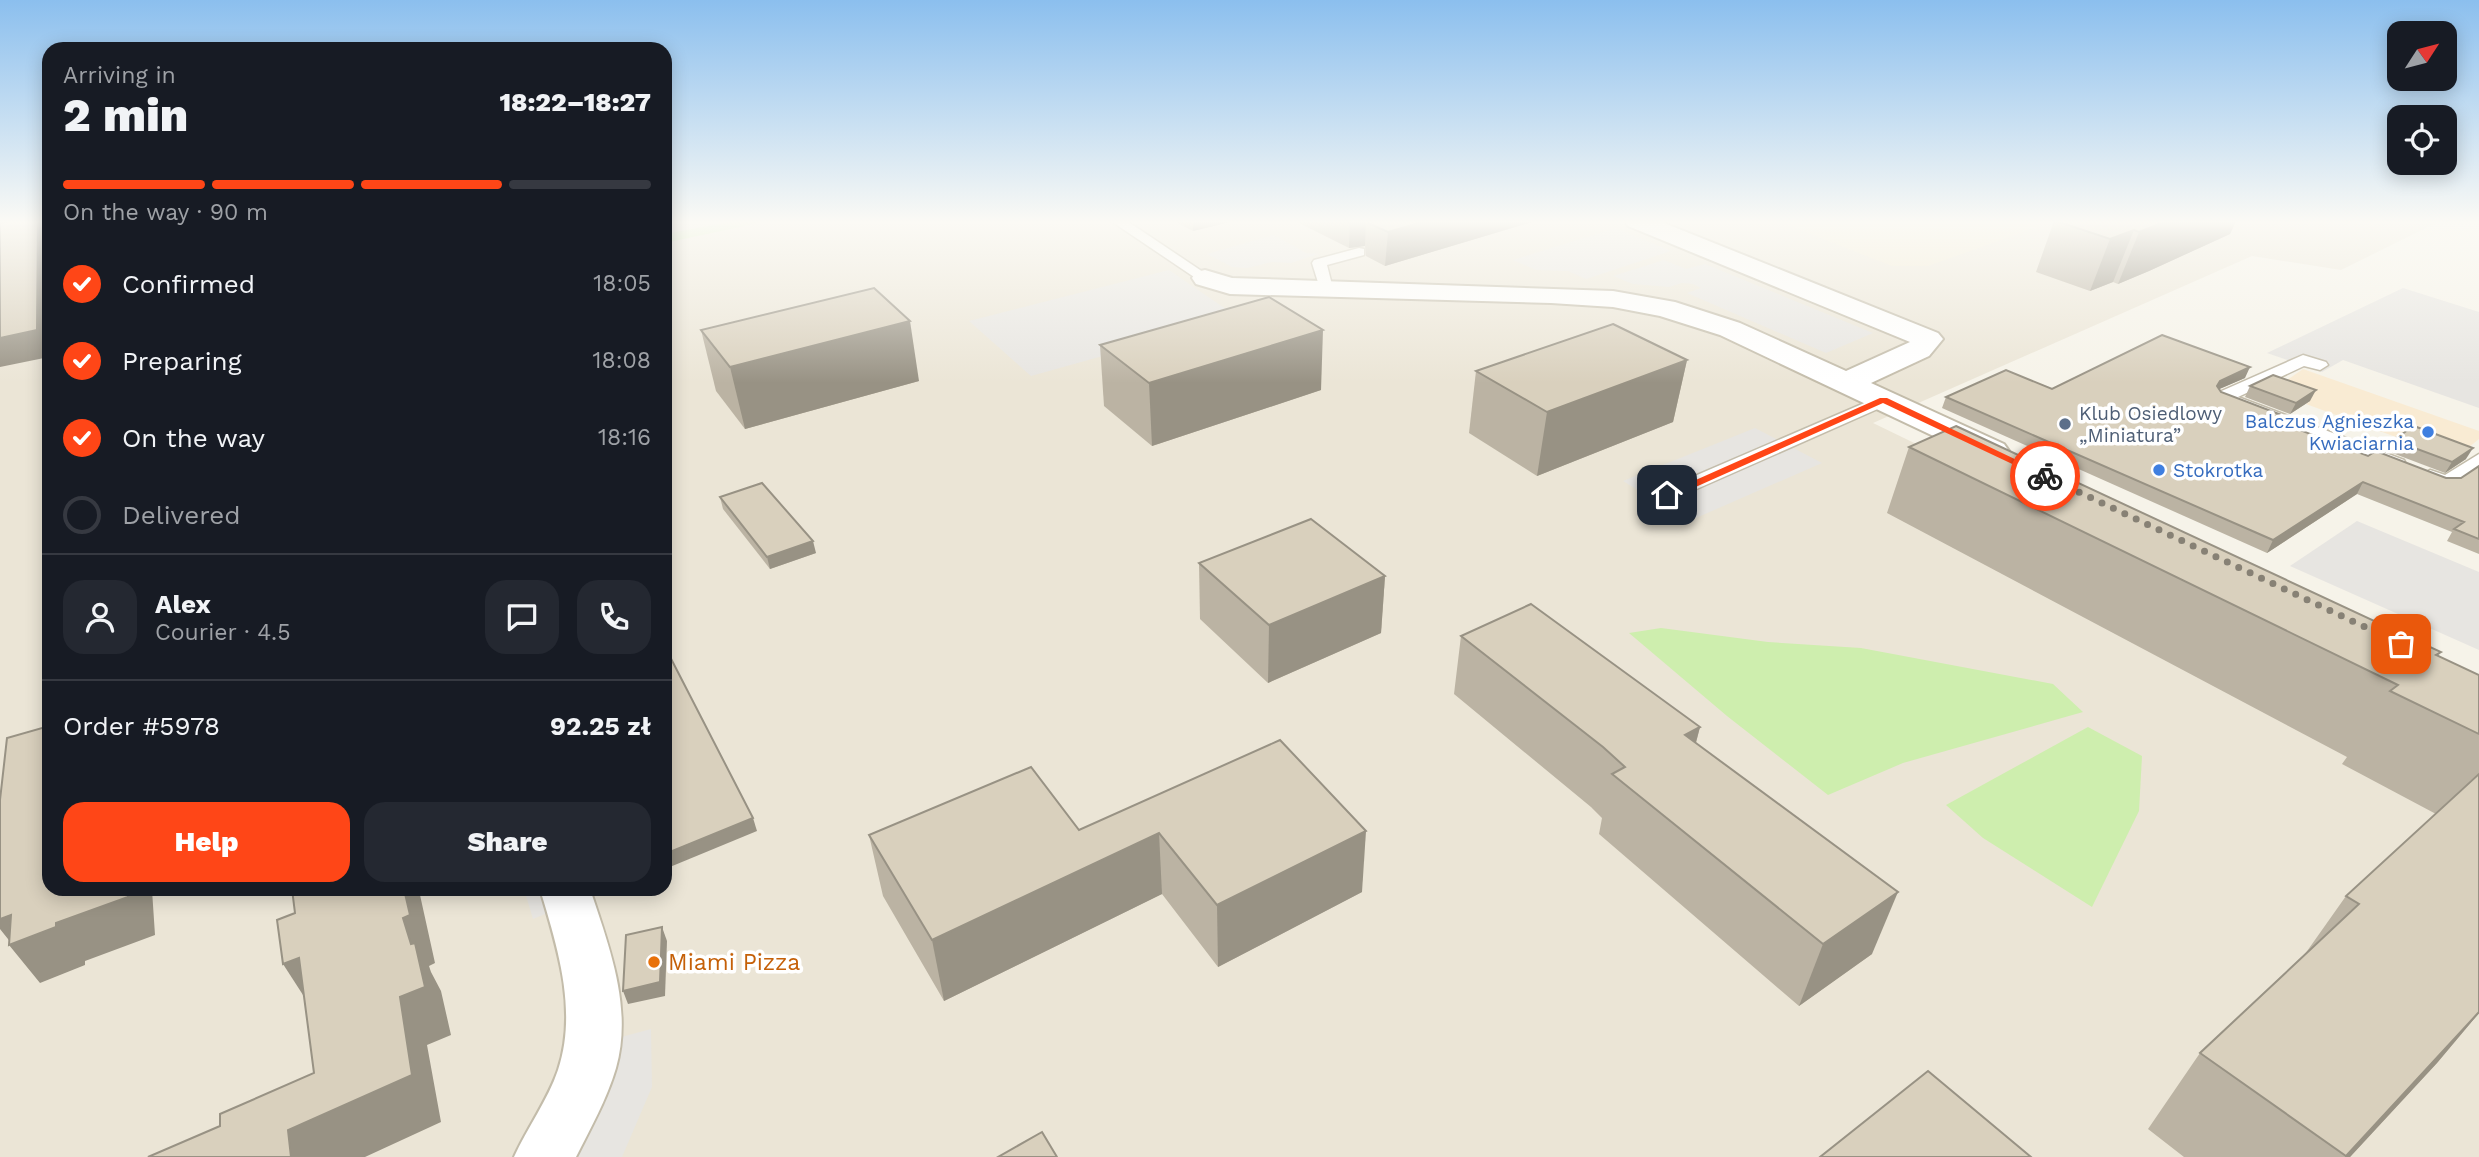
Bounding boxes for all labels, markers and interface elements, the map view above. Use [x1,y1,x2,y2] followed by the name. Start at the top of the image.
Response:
[2387,21,2457,91] north arrow
[2387,21,2457,175] map controls
[63,62,176,89] text: Arriving in
[499,87,651,117] text: 18:22–18:27
[63,88,188,142] text: 2 min
[2387,105,2457,175] button: locate
[63,199,268,226] text: On the way · 90 m
[63,265,101,303] icon: check
[122,269,255,299] text: Confirmed
[593,270,651,297] text: 18:05
[63,342,101,380] icon: check
[122,346,242,376] text: Preparing
[593,347,651,374] text: 18:08
[2079,402,2222,447] place label: Klub Osiedlowy „Miniatura”
[2245,410,2414,455] place label: Balczus Agnieszka Kwiaciarnia
[2057,416,2073,432] marker: Klub Osiedlowy „Miniatura”
[63,419,101,457] icon: check
[122,423,265,453] text: On the way
[598,424,651,451] text: 18:16
[2420,424,2436,440] marker: Balczus Agnieszka Kwiaciarnia
[2010,441,2080,511] courier
[2026,457,2064,495] icon: bike
[2173,459,2264,482] place label: Stokrotka
[2151,462,2167,478] marker: Stokrotka
[1637,465,1697,525] pin
[1648,476,1686,514] icon: home
[122,500,241,530] text: Delivered
[63,580,137,654] button: person
[485,580,559,654] button: chat
[577,580,651,654] button: phone
[155,589,211,619] text: Alex
[2371,614,2431,674] pin
[155,619,291,646] text: Courier · 4.5
[2382,625,2420,663] icon: bag
[63,711,220,741] text: Order #5978
[550,711,651,741] text: 92.25 zł
[63,802,350,882] button: Help
[364,802,651,882] button: Share
[668,949,800,976] place label: Miami Pizza
[646,954,662,970] marker: Miami Pizza

